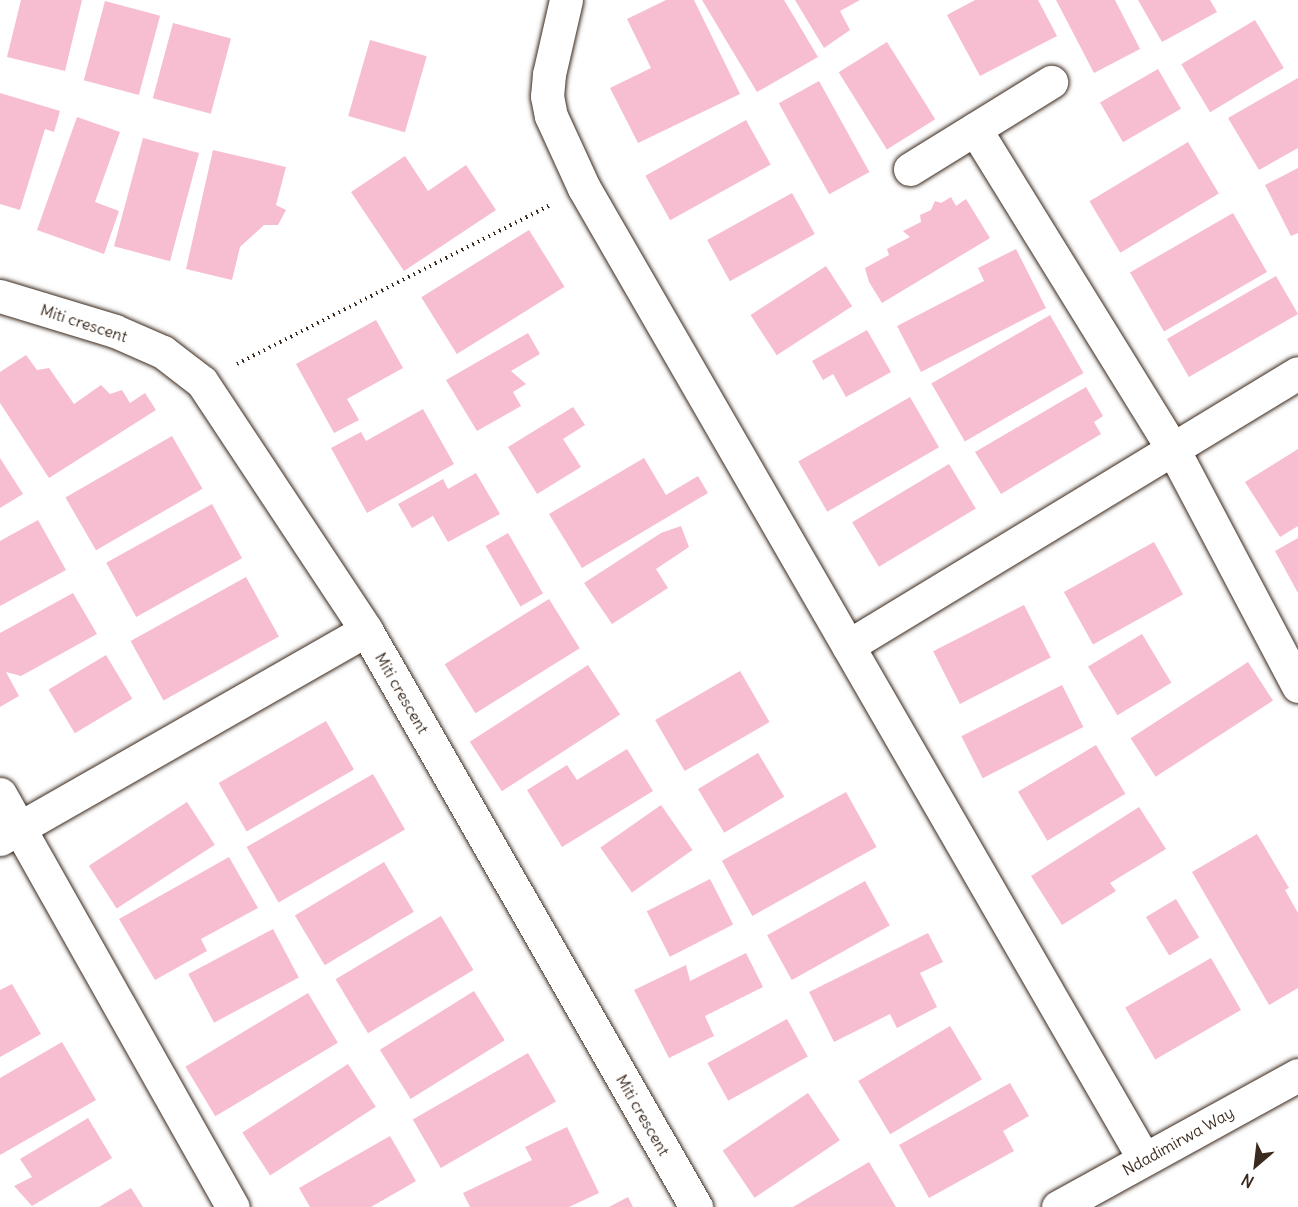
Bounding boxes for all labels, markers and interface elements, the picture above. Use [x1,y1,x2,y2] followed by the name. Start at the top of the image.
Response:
[38,300,130,346] street label: Miti crescent
[371,649,433,737] street label: Miti crescent
[612,1071,674,1159] street label: Miti crescent
[1119,1102,1237,1180] street label: Ndadimirwa Way
[1226,1135,1286,1195] north arrow
[1238,1169,1257,1192] text: N

